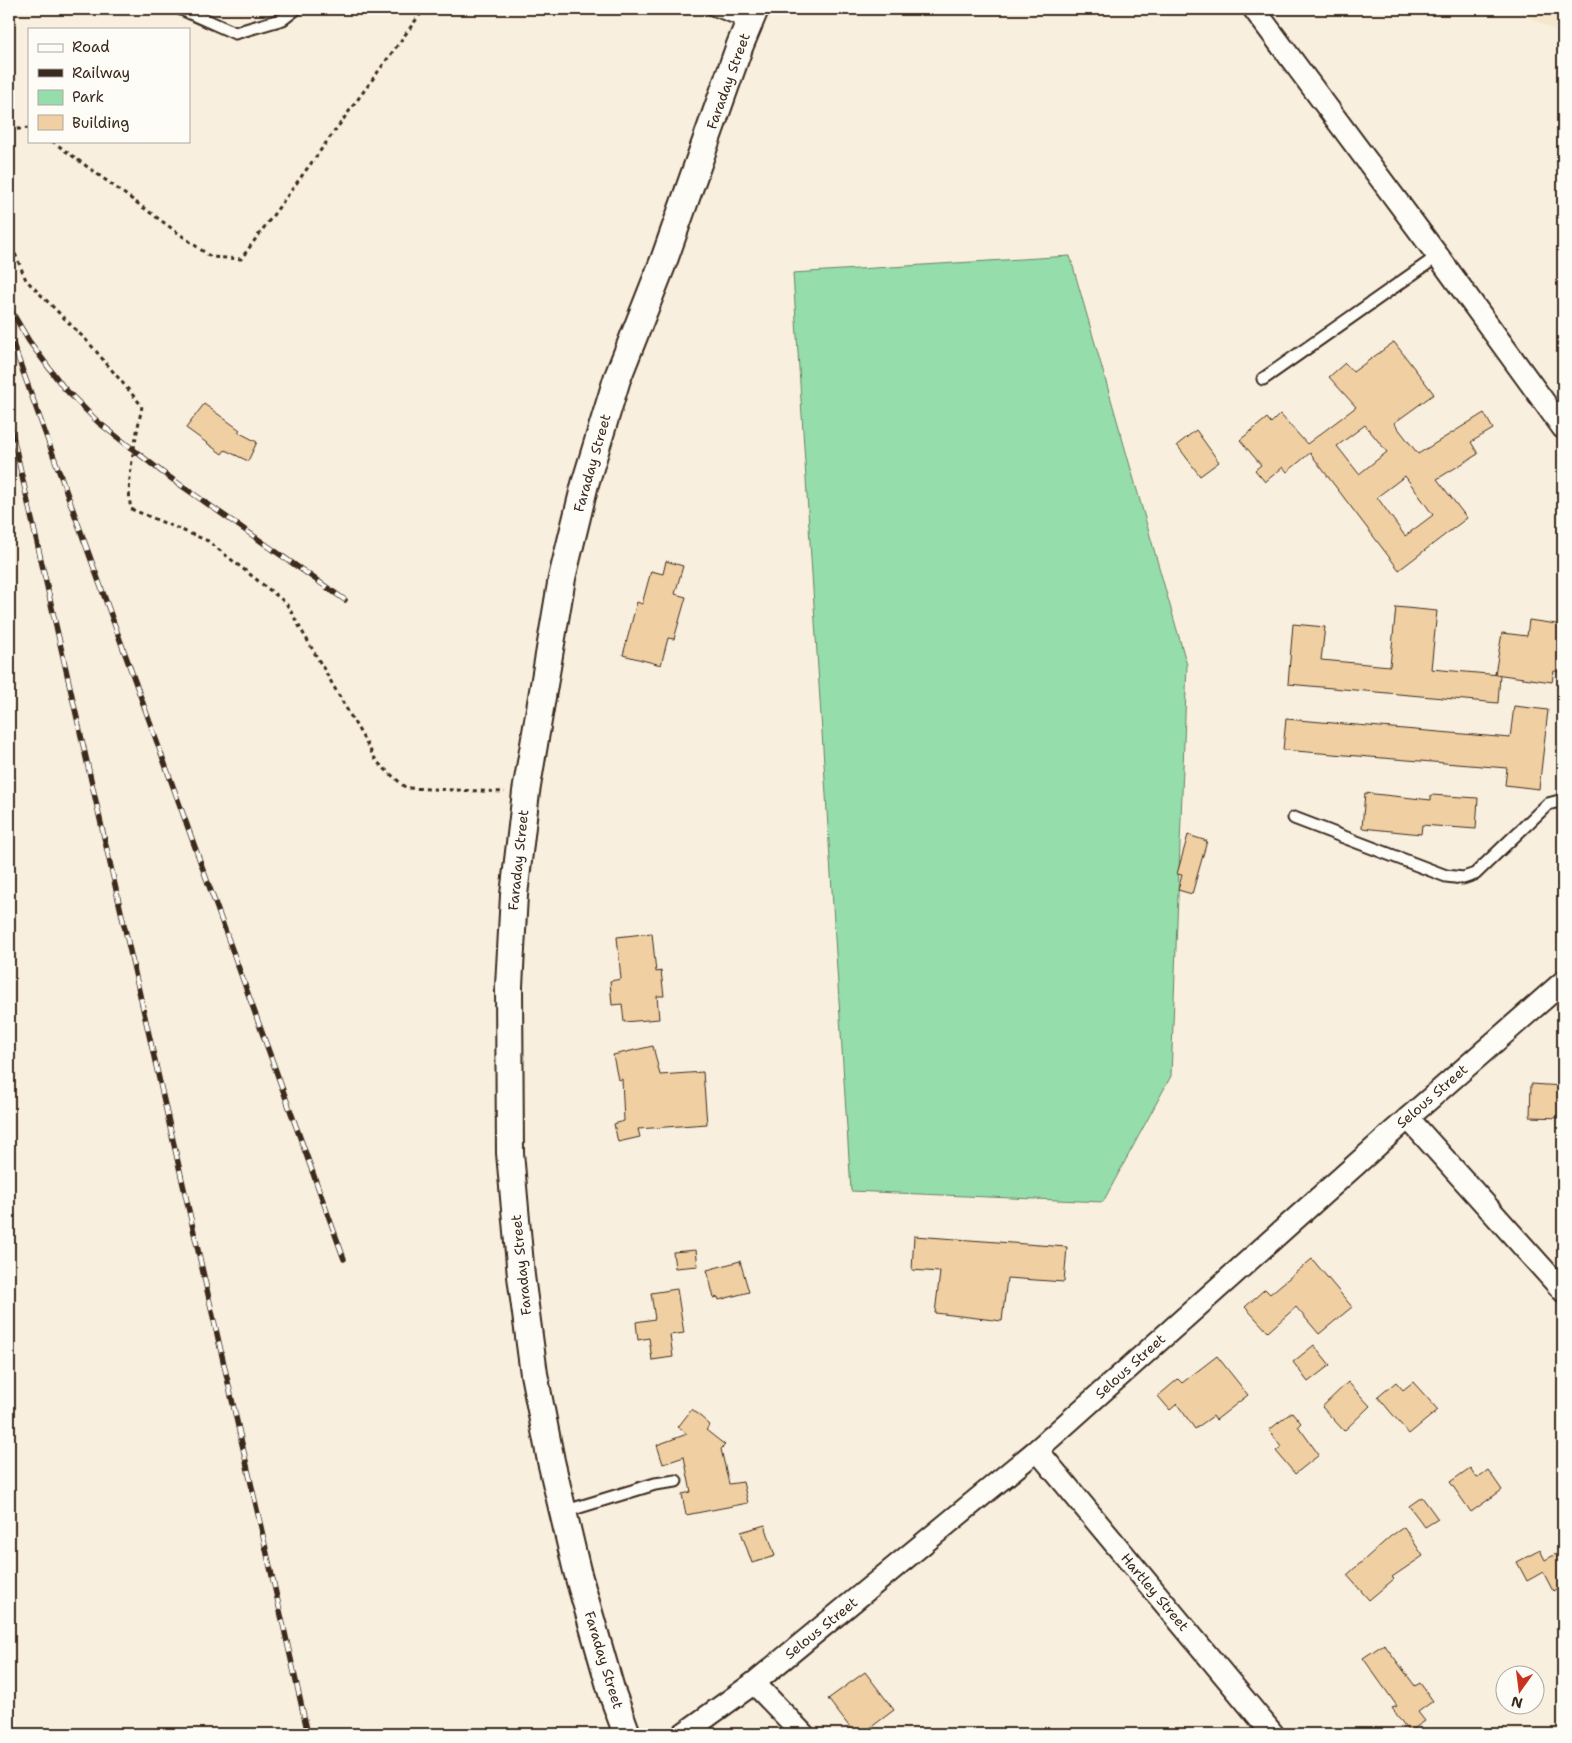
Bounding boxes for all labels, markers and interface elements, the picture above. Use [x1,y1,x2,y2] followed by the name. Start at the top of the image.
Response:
[28,28,190,142] legend
[702,30,754,132] street label: Faraday Street
[72,37,110,57] text: Road
[72,63,130,83] text: Railway
[72,87,104,107] text: Park
[72,113,129,133] text: Building
[569,412,615,514] street label: Faraday Street
[504,809,532,911] street label: Faraday Street
[1393,1060,1471,1132] street label: Selous Street
[507,1214,535,1316] street label: Faraday Street
[1091,1330,1169,1402] street label: Selous Street
[1117,1549,1193,1635] street label: Hartley Street
[781,1593,861,1663] street label: Selous Street
[581,1609,627,1711] street label: Faraday Street
[1494,1666,1544,1716] north arrow
[1509,1693,1524,1713] text: N

